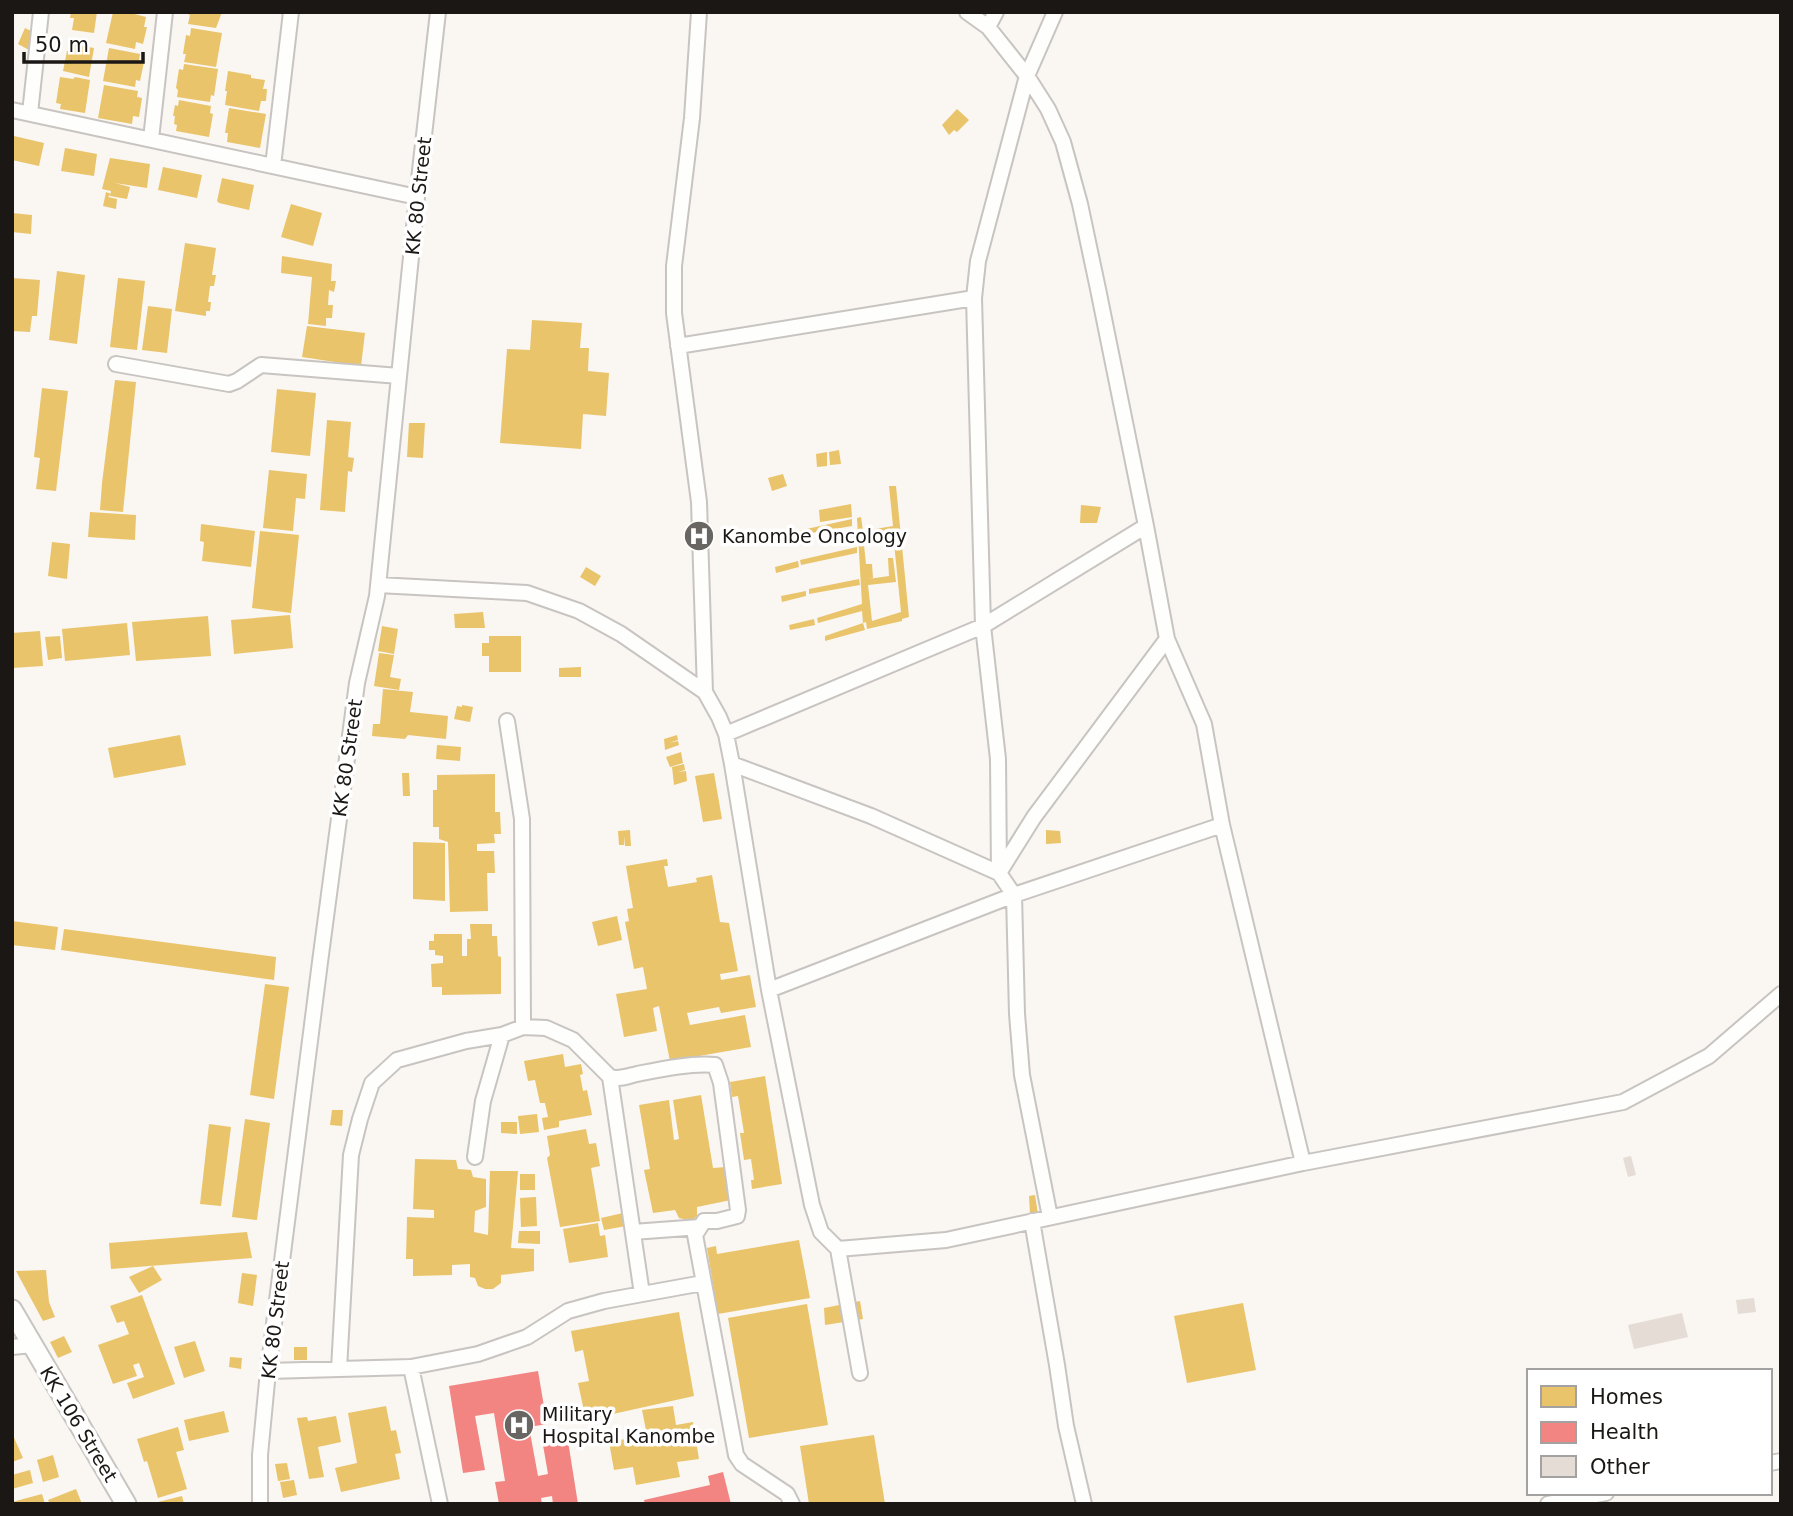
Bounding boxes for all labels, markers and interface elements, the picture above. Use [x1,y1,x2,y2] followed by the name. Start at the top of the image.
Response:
[24,21,144,65] scale bar
[35,33,89,57] text: 50 m
[401,136,435,256] street label: KK 80 Street
[682,519,716,553] hospital icon: Kanombe Oncology
[722,525,907,547] place label: Kanombe Oncology
[328,698,366,818] street label: KK 80 Street
[257,1260,293,1380] street label: KK 80 Street
[36,1362,122,1486] street label: KK 106 Street
[1527,1369,1772,1495] legend
[1590,1385,1663,1409] text: Homes
[542,1403,715,1447] place label: Military Hospital Kanombe
[502,1408,536,1442] hospital icon: Military Hospital Kanombe
[1590,1420,1659,1444] text: Health
[1590,1455,1650,1479] text: Other

